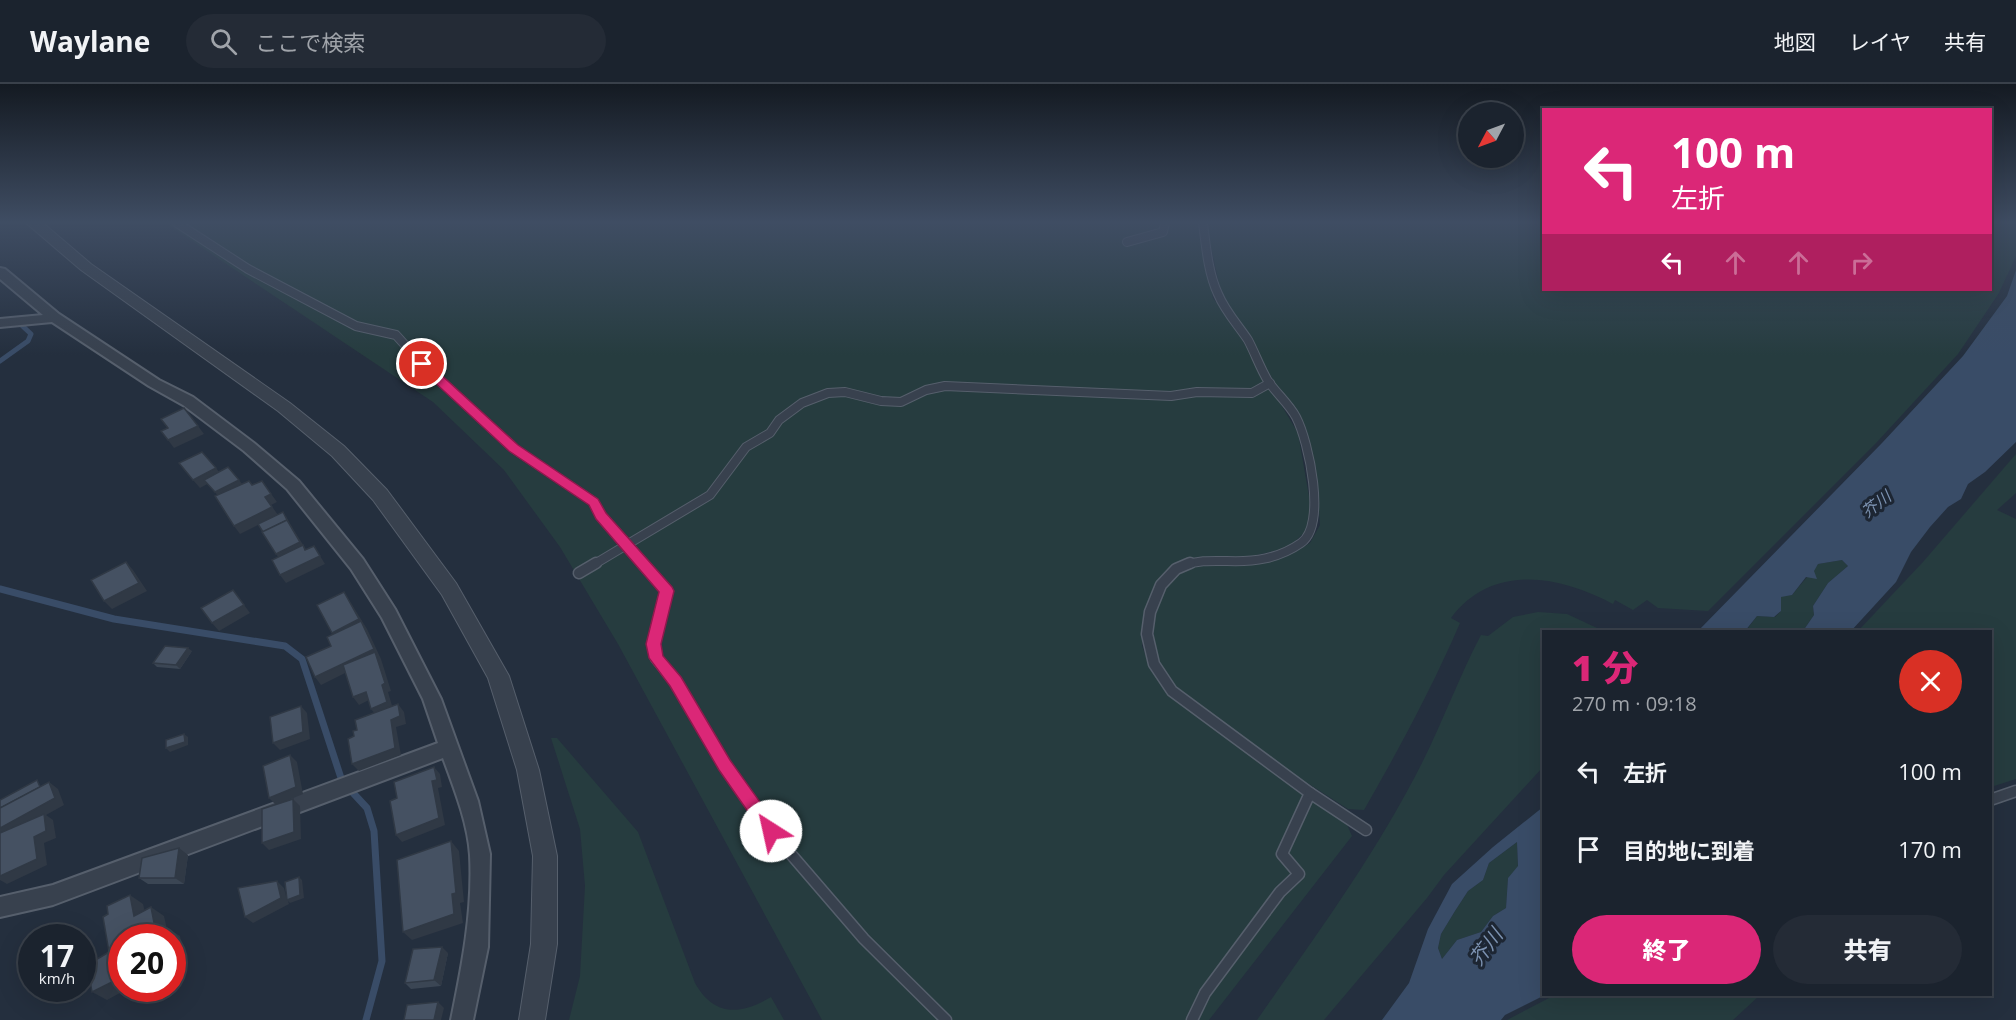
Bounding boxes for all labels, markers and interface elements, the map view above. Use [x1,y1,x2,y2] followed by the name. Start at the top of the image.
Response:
[186,14,606,68] search box
[30,22,150,60] text: Waylane
[207,25,240,58] icon: search
[255,27,365,57] text: ここで検索
[1774,28,1816,56] text: 地図
[1849,28,1911,56] text: レイヤ
[1944,28,1986,56] text: 共有
[1458,102,1524,168] north arrow
[1458,102,1524,168] map controls
[1671,123,1795,180] text: 100 m
[1572,132,1650,210] icon: left
[1671,179,1725,216] text: 左折
[1656,246,1689,279] icon: left
[1719,246,1752,279] icon: ahead
[1782,246,1815,279] icon: ahead
[1845,246,1878,279] icon: right
[396,338,447,389] pin
[405,347,438,380] icon: arrive
[1857,484,1897,523] water label: 芥川
[1572,643,1638,692] text: 1 分
[1899,650,1962,713] button: close
[1572,690,1697,717] text: 270 m · 09:18
[1572,755,1605,788] icon: left
[1898,756,1962,786] text: 100 m
[1623,757,1667,787] text: 左折
[739,799,803,863] position arrow
[1572,833,1605,866] icon: arrive
[1898,834,1962,864] text: 170 m
[1623,835,1755,865] text: 目的地に到着
[1572,915,1761,984] button: 終了
[1773,915,1962,984] button: 共有
[1463,921,1510,971] water label: 芥川
[108,924,186,1002] speed limit sign: 20
[40,935,74,976] text: 17
[39,968,75,988] text: km/h

